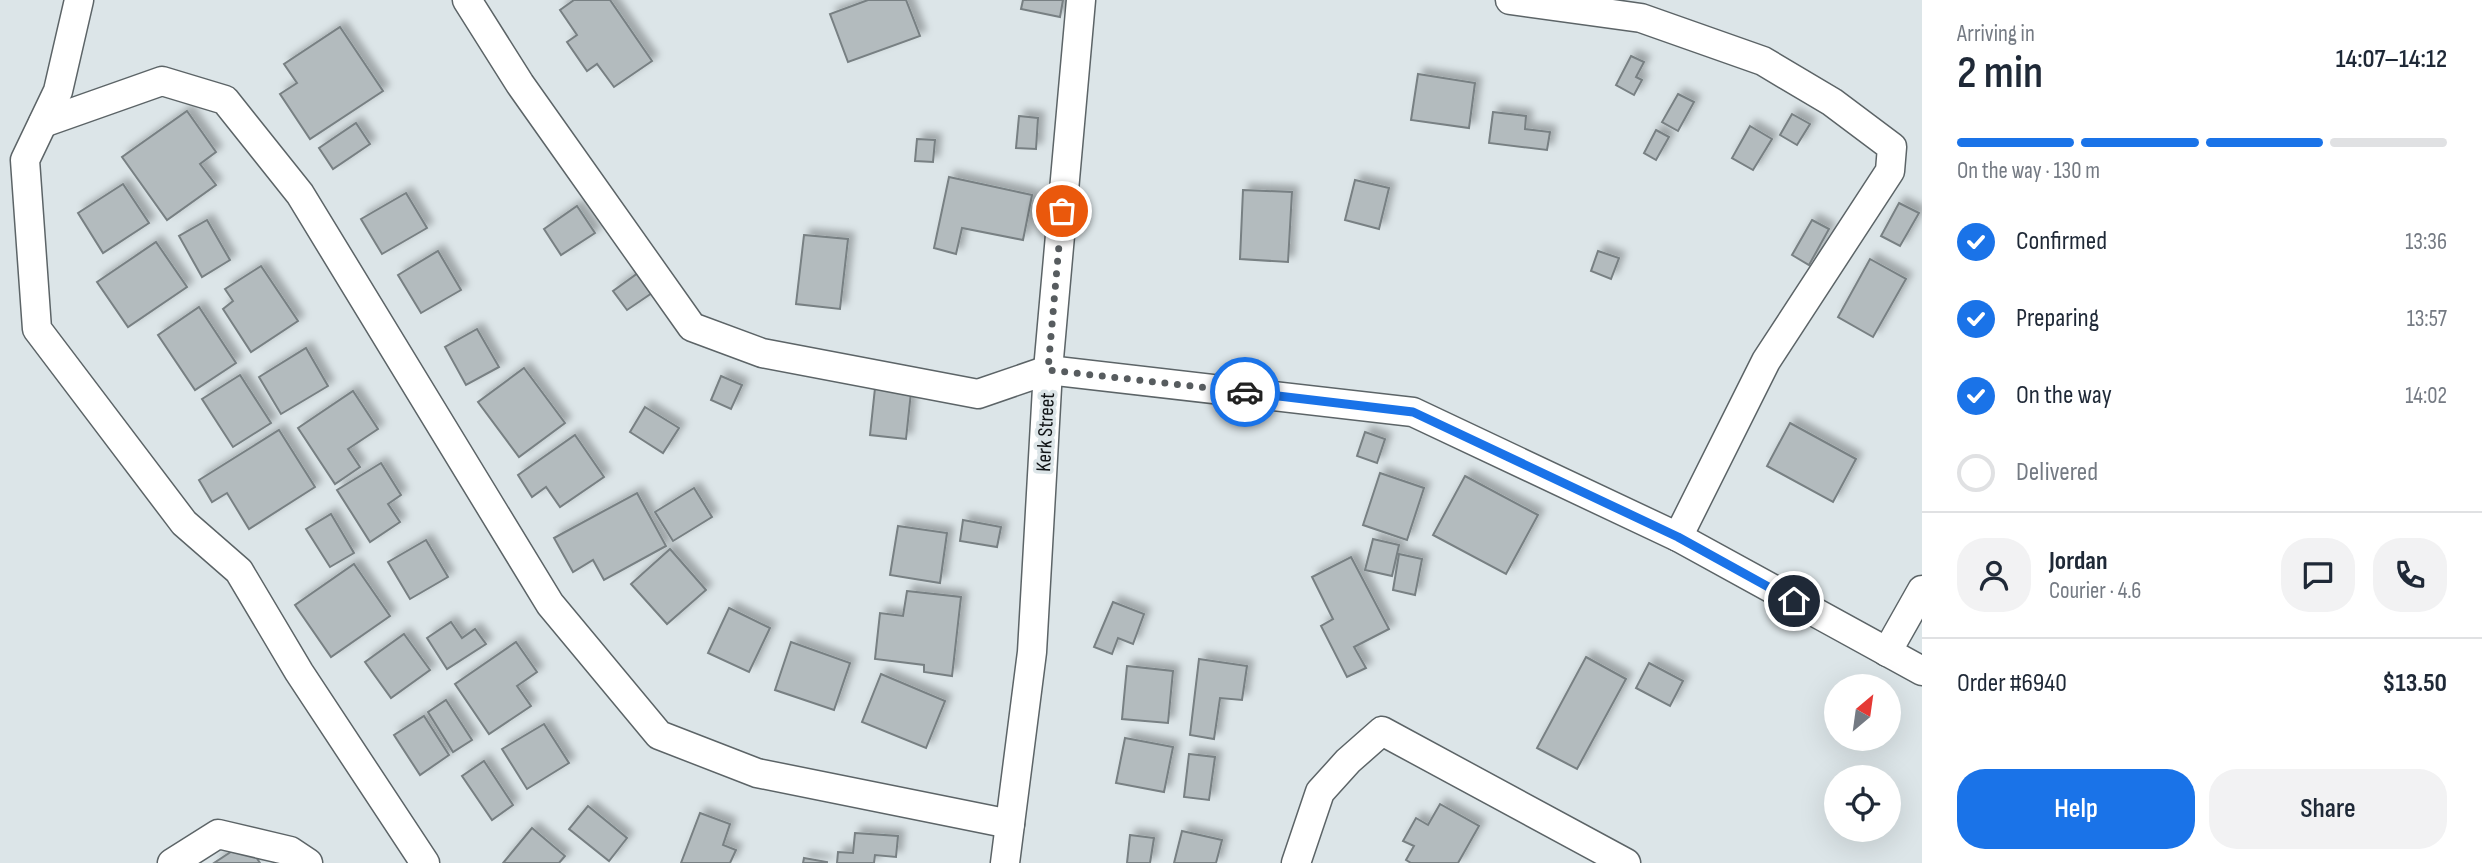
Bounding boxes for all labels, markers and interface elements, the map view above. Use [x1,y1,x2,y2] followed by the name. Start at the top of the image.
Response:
[1957,20,2035,48] text: Arriving in
[2336,44,2447,75] text: 14:07–14:12
[1957,46,2043,101] text: 2 min
[1957,157,2100,185] text: On the way · 130 m
[1032,181,1092,241] pin
[1043,192,1081,230] icon: bag
[1957,223,1995,261] icon: check
[2016,226,2107,257] text: Confirmed
[2405,228,2447,256] text: 13:36
[1957,300,1995,338] icon: check
[2016,303,2099,334] text: Preparing
[2407,305,2447,333] text: 13:57
[1210,357,1280,427] courier
[1226,373,1264,411] icon: car
[1957,377,1995,415] icon: check
[2016,380,2112,411] text: On the way
[2405,382,2447,410] text: 14:02
[1031,392,1060,472] street label: Kerk Street
[2016,457,2098,488] text: Delivered
[1957,538,2031,612] button: person
[2281,538,2355,612] button: chat
[2373,538,2447,612] button: phone
[2049,546,2107,577] text: Jordan
[1764,571,1824,631] pin
[2049,577,2141,605] text: Courier · 4.6
[1775,582,1813,620] icon: home
[1957,668,2067,699] text: Order #6940
[2382,668,2447,699] text: $13.50
[1824,674,1900,751] north arrow
[1824,674,1901,842] map controls
[1824,765,1901,842] button: locate
[1957,769,2195,849] button: Help
[2209,769,2447,849] button: Share

